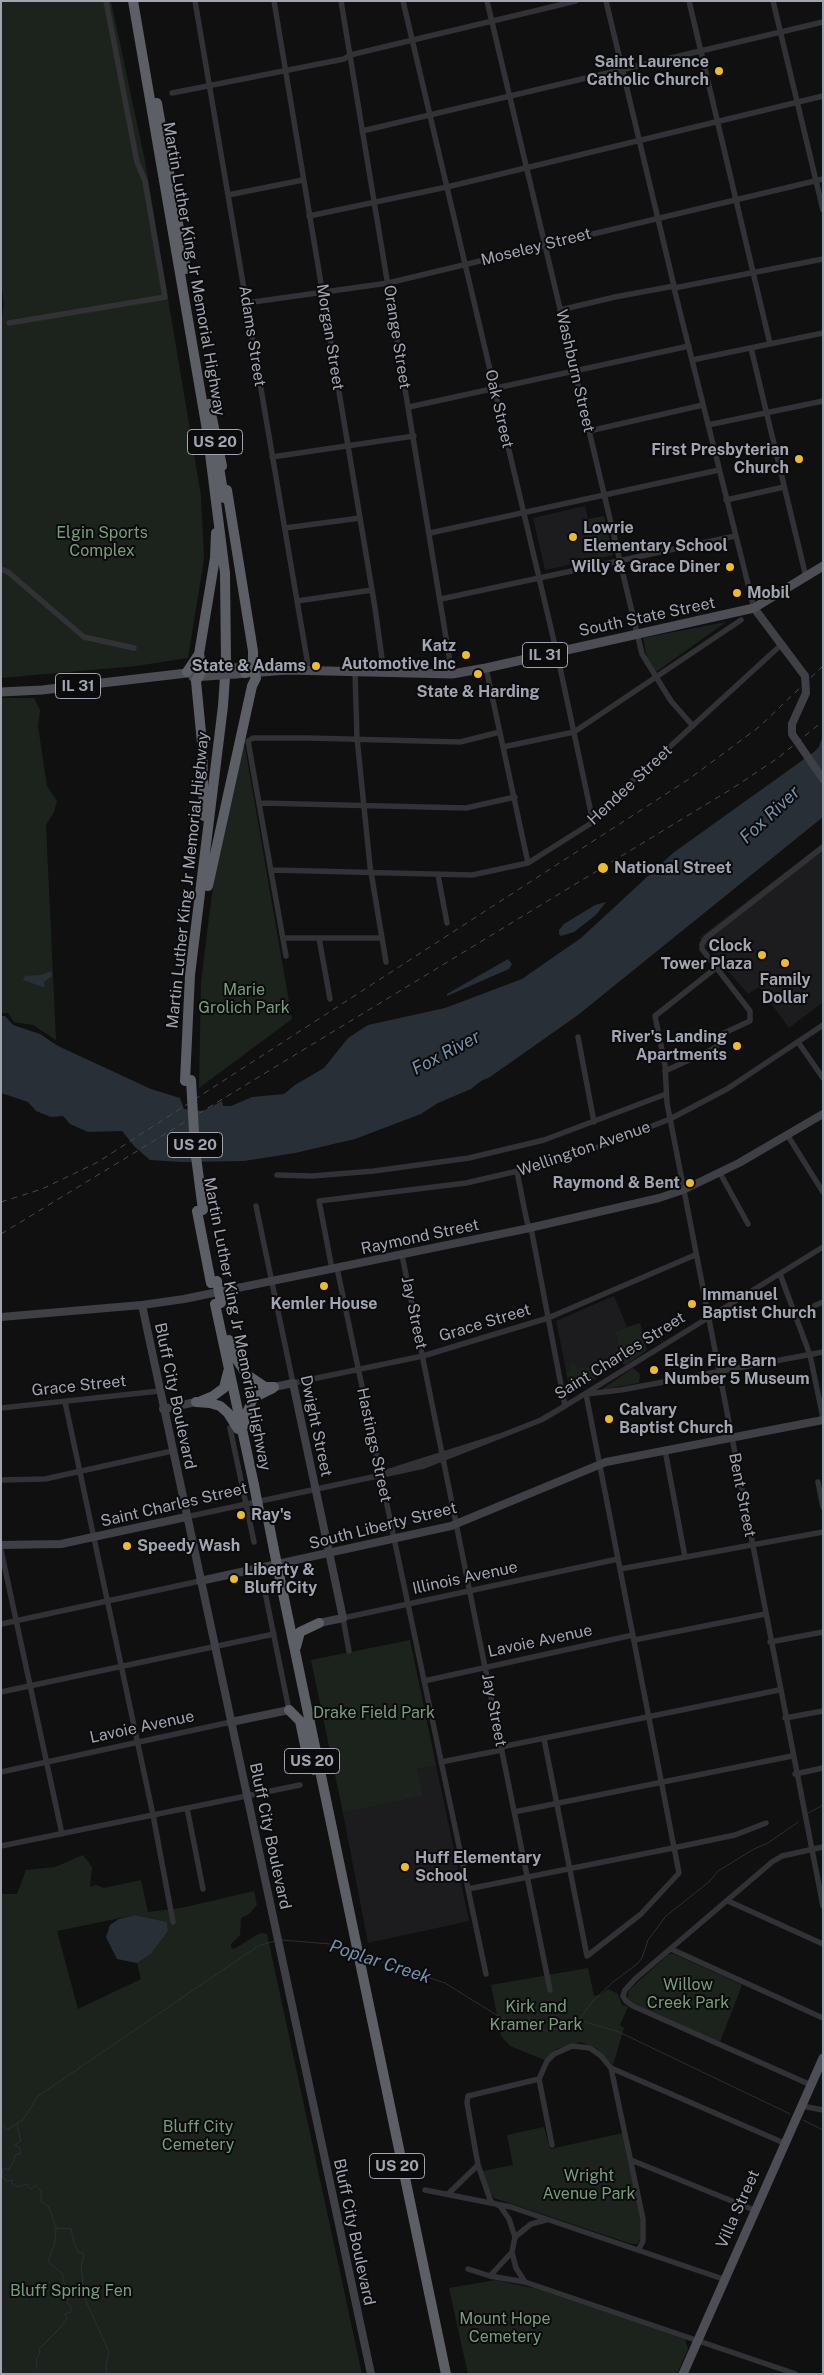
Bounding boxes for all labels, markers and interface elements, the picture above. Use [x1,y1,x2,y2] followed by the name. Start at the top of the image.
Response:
[586,52,709,90] place label: Saint Laurence Catholic Church
[713,65,725,77] marker: Saint Laurence Catholic Church
[159,120,229,418] street label: Martin Luther King Jr Memorial Highway
[479,224,593,270] street label: Moseley Street
[312,282,348,392] street label: Morgan Street
[235,284,269,388] street label: Adams Street
[379,284,415,390] street label: Orange Street
[552,308,598,434] street label: Washburn Street
[481,368,517,450] street label: Oak Street
[188,430,242,454] road number: US 20
[651,440,789,478] place label: First Presbyterian Church
[793,453,805,465] marker: First Presbyterian Church
[583,518,728,556] place label: Lowrie Elementary School
[56,523,148,561] park label: Elgin Sports Complex
[567,531,579,543] marker: Lowrie Elementary School
[571,557,720,577] place label: Willy & Grace Diner
[724,561,736,573] marker: Willy & Grace Diner
[747,583,790,603] place label: Mobil
[731,587,743,599] marker: Mobil
[577,593,717,641] street label: South State Street
[341,636,456,674] place label: Katz Automotive Inc
[522,642,568,668] road number: IL 31
[460,649,472,661] marker: Katz Automotive Inc
[192,656,306,676] place label: State & Adams
[310,660,322,672] marker: State & Adams
[472,668,484,680] marker: State & Harding
[56,674,100,698] road number: IL 31
[416,682,540,702] place label: State & Harding
[163,731,213,1029] street label: Martin Luther King Jr Memorial Highway
[584,741,676,829] street label: Hendee Street
[735,782,805,848] water label: Fox River
[614,858,732,878] place label: National Street
[596,861,610,875] marker: National Street
[661,936,752,974] place label: Clock Tower Plaza
[756,949,768,961] marker: Clock Tower Plaza
[779,957,791,969] marker: Family Dollar
[759,970,811,1008] place label: Family Dollar
[198,980,290,1018] park label: Marie Grolich Park
[408,1026,484,1080] water label: Fox River
[611,1027,727,1065] place label: River's Landing Apartments
[731,1040,743,1052] marker: River's Landing Apartments
[515,1117,653,1181] street label: Wellington Avenue
[168,1132,222,1158] road number: US 20
[553,1173,680,1193] place label: Raymond & Bent
[199,1176,275,1472] street label: Martin Luther King Jr Memorial Highway
[684,1177,696,1189] marker: Raymond & Bent
[359,1215,481,1259] street label: Raymond Street
[397,1275,431,1351] street label: Jay Street
[318,1280,330,1292] marker: Kemler House
[702,1285,816,1323] place label: Immanuel Baptist Church
[270,1294,378,1314] place label: Kemler House
[686,1298,698,1310] marker: Immanuel Baptist Church
[437,1300,533,1346] street label: Grace Street
[551,1308,689,1404] street label: Saint Charles Street
[150,1321,200,1471] street label: Bluff City Boulevard
[664,1351,810,1389] place label: Elgin Fire Barn Number 5 Museum
[648,1364,660,1376] marker: Elgin Fire Barn Number 5 Museum
[31,1371,127,1401] street label: Grace Street
[296,1374,336,1478] street label: Dwight Street
[352,1386,396,1504] street label: Hastings Street
[619,1400,733,1438] place label: Calvary Baptist Church
[603,1413,615,1425] marker: Calvary Baptist Church
[724,1451,760,1539] street label: Bent Street
[99,1479,249,1531] street label: Saint Charles Street
[307,1498,459,1554] street label: South Liberty Street
[251,1505,291,1525] place label: Ray's
[235,1509,247,1521] marker: Ray's
[137,1536,240,1556] place label: Speedy Wash
[121,1540,133,1552] marker: Speedy Wash
[411,1557,519,1599] street label: Illinois Avenue
[244,1560,317,1598] place label: Liberty & Bluff City
[228,1573,240,1585] marker: Liberty & Bluff City
[486,1621,594,1661] street label: Lavoie Avenue
[478,1672,510,1748] street label: Jay Street
[313,1703,435,1723] park label: Drake Field Park
[88,1707,196,1747] street label: Lavoie Avenue
[284,1748,340,1774] road number: US 20
[245,1761,295,1911] street label: Bluff City Boulevard
[415,1848,541,1886] place label: Huff Elementary School
[399,1861,411,1873] marker: Huff Elementary School
[327,1936,433,1988] water label: Poplar Creek
[647,1975,729,2013] park label: Willow Creek Park
[490,1997,582,2035] park label: Kirk and Kramer Park
[162,2117,234,2155] park label: Bluff City Cemetery
[370,2154,424,2178] road number: US 20
[329,2157,379,2307] street label: Bluff City Boulevard
[543,2166,635,2204] park label: Wright Avenue Park
[712,2167,764,2251] street label: Villa Street
[10,2281,132,2301] park label: Bluff Spring Fen
[459,2309,551,2347] park label: Mount Hope Cemetery

